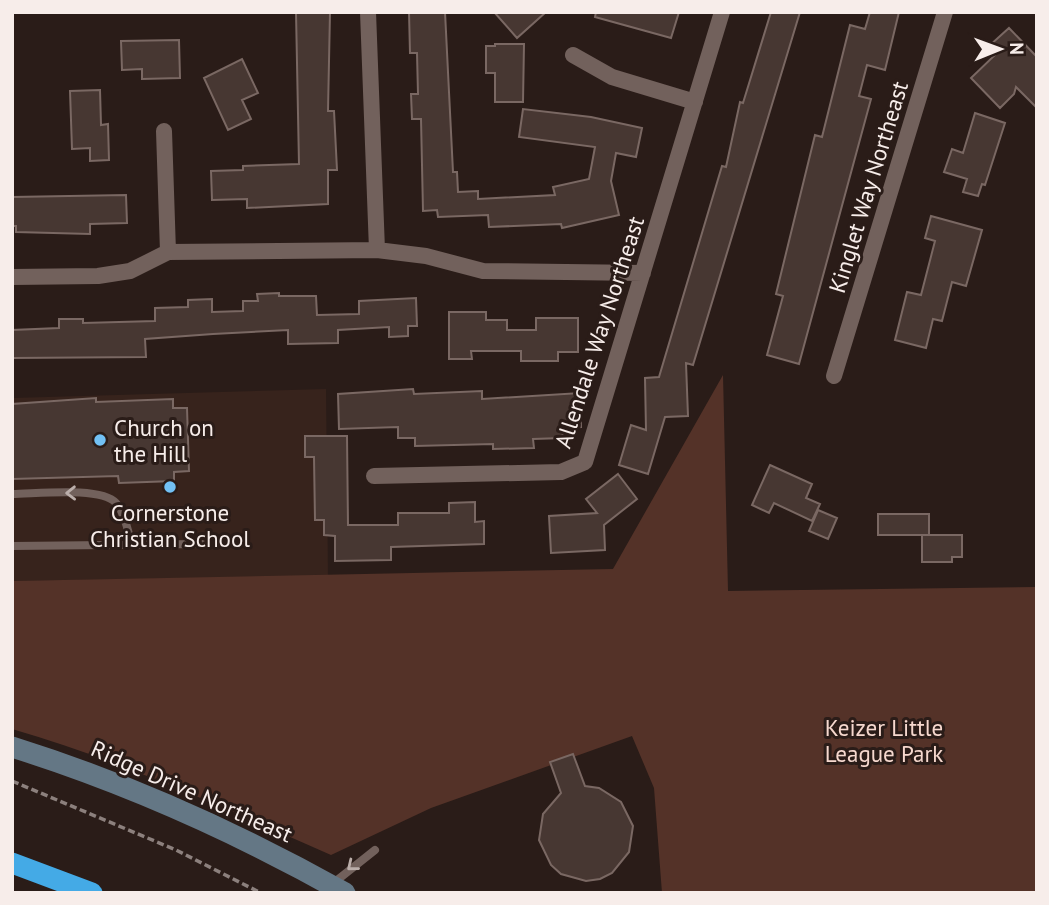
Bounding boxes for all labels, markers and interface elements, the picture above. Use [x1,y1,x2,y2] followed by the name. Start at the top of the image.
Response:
[965,14,1035,84] north arrow
[1005,42,1029,55] text: N
[822,77,914,296] street label: Kinglet Way Northeast
[548,212,650,451] street label: Allendale Way Northeast
[114,413,214,468] place label: Church on the Hill
[92,432,108,448] marker: Church on the Hill
[162,479,178,495] marker: Cornerstone Christian School
[65,485,76,501] one-way arrow
[90,498,250,553] place label: Cornerstone Christian School
[825,713,943,768] park label: Keizer Little League Park
[87,734,297,849] street label: Ridge Drive Northeast
[347,858,359,871] one-way arrow

